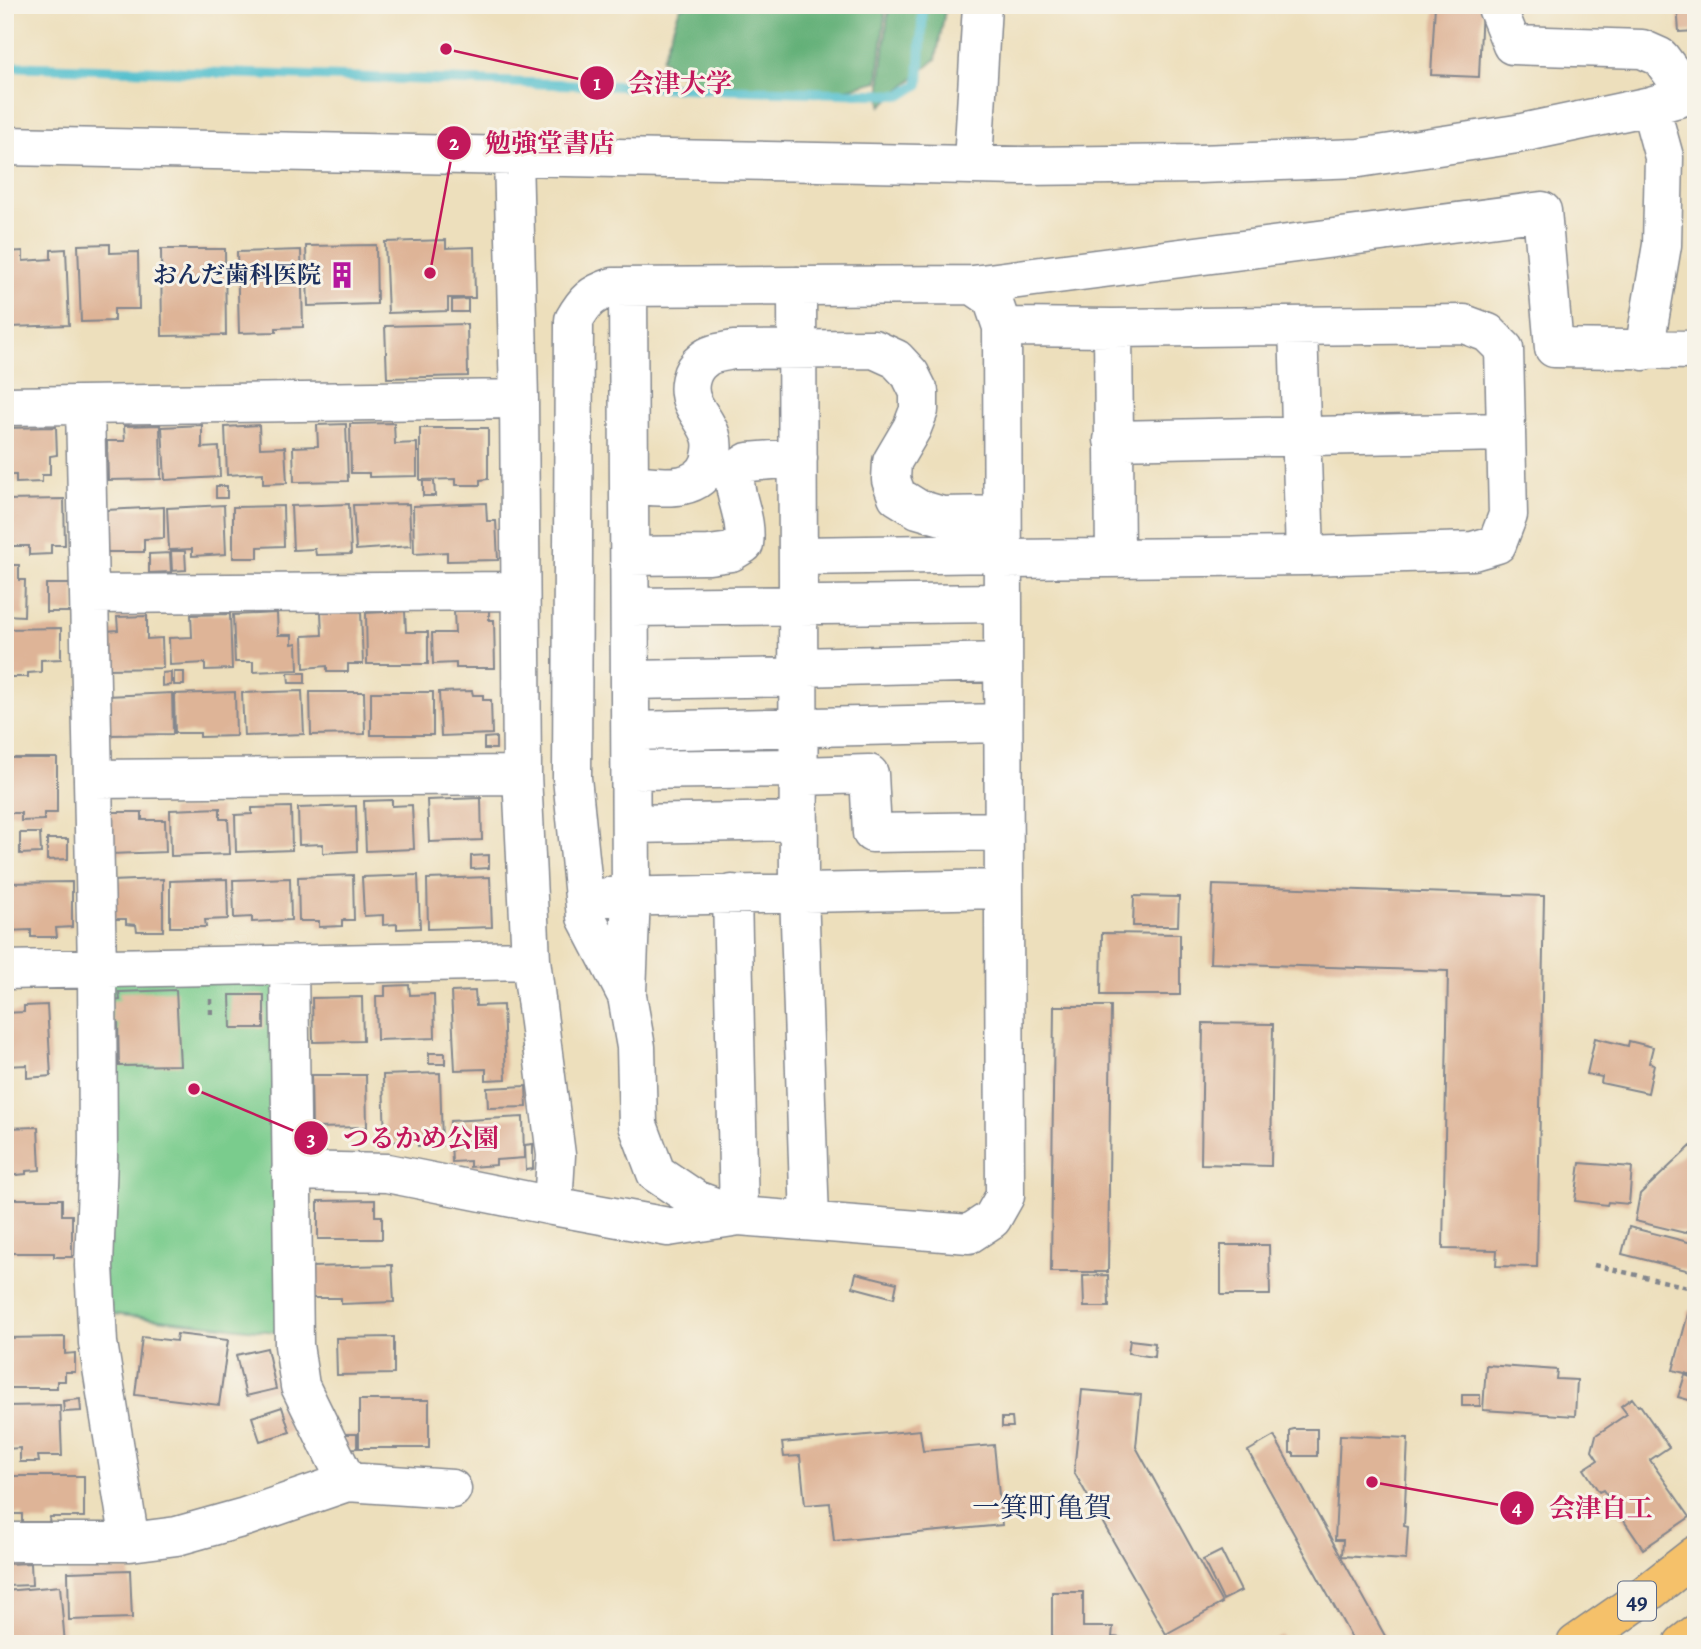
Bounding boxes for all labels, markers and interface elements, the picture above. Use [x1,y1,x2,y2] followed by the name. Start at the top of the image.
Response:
[579,59,746,106] callout: 会津大学
[628,66,732,101] text: 会津大学
[593,69,601,97] text: 1
[436,120,629,167] callout: 勉強堂書店
[485,126,615,161] text: 勉強堂書店
[449,129,459,157] text: 2
[153,259,321,291] place label: おんだ歯科医院
[327,260,357,290] building icon: おんだ歯科医院
[294,1115,513,1162] callout: つるかめ公園
[343,1121,499,1156] text: つるかめ公園
[306,1125,316,1153] text: 3
[1500,1484,1667,1531] callout: 会津自工
[972,1489,1112,1527] district label: 一箕町亀賀
[1549,1491,1653,1526] text: 会津自工
[1512,1494,1522,1522] text: 4
[1618,1582,1656,1620] road number: 49

